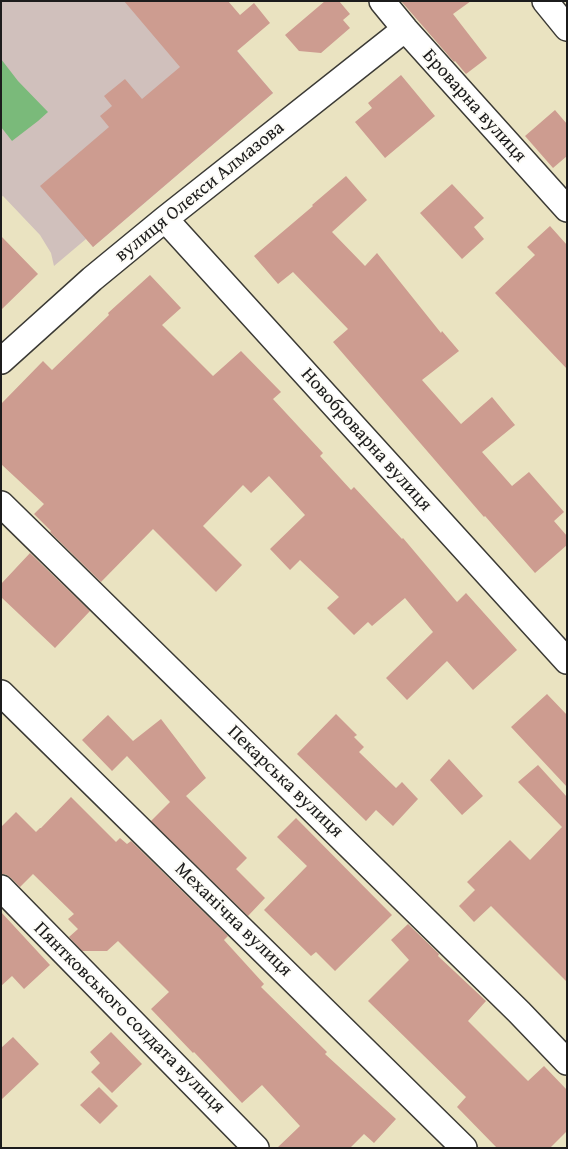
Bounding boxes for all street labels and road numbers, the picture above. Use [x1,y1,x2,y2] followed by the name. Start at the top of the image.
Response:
[417,45,531,167] street label: Броварна вулиця
[111,117,289,267] street label: вулиця Олекси Алмазова
[296,364,436,516] street label: Новоброварна вулиця
[222,721,348,843] street label: Пекарська вулиця
[170,858,296,982] street label: Механічна вулиця
[29,918,229,1118] street label: Пянтковського солдата вулиця

